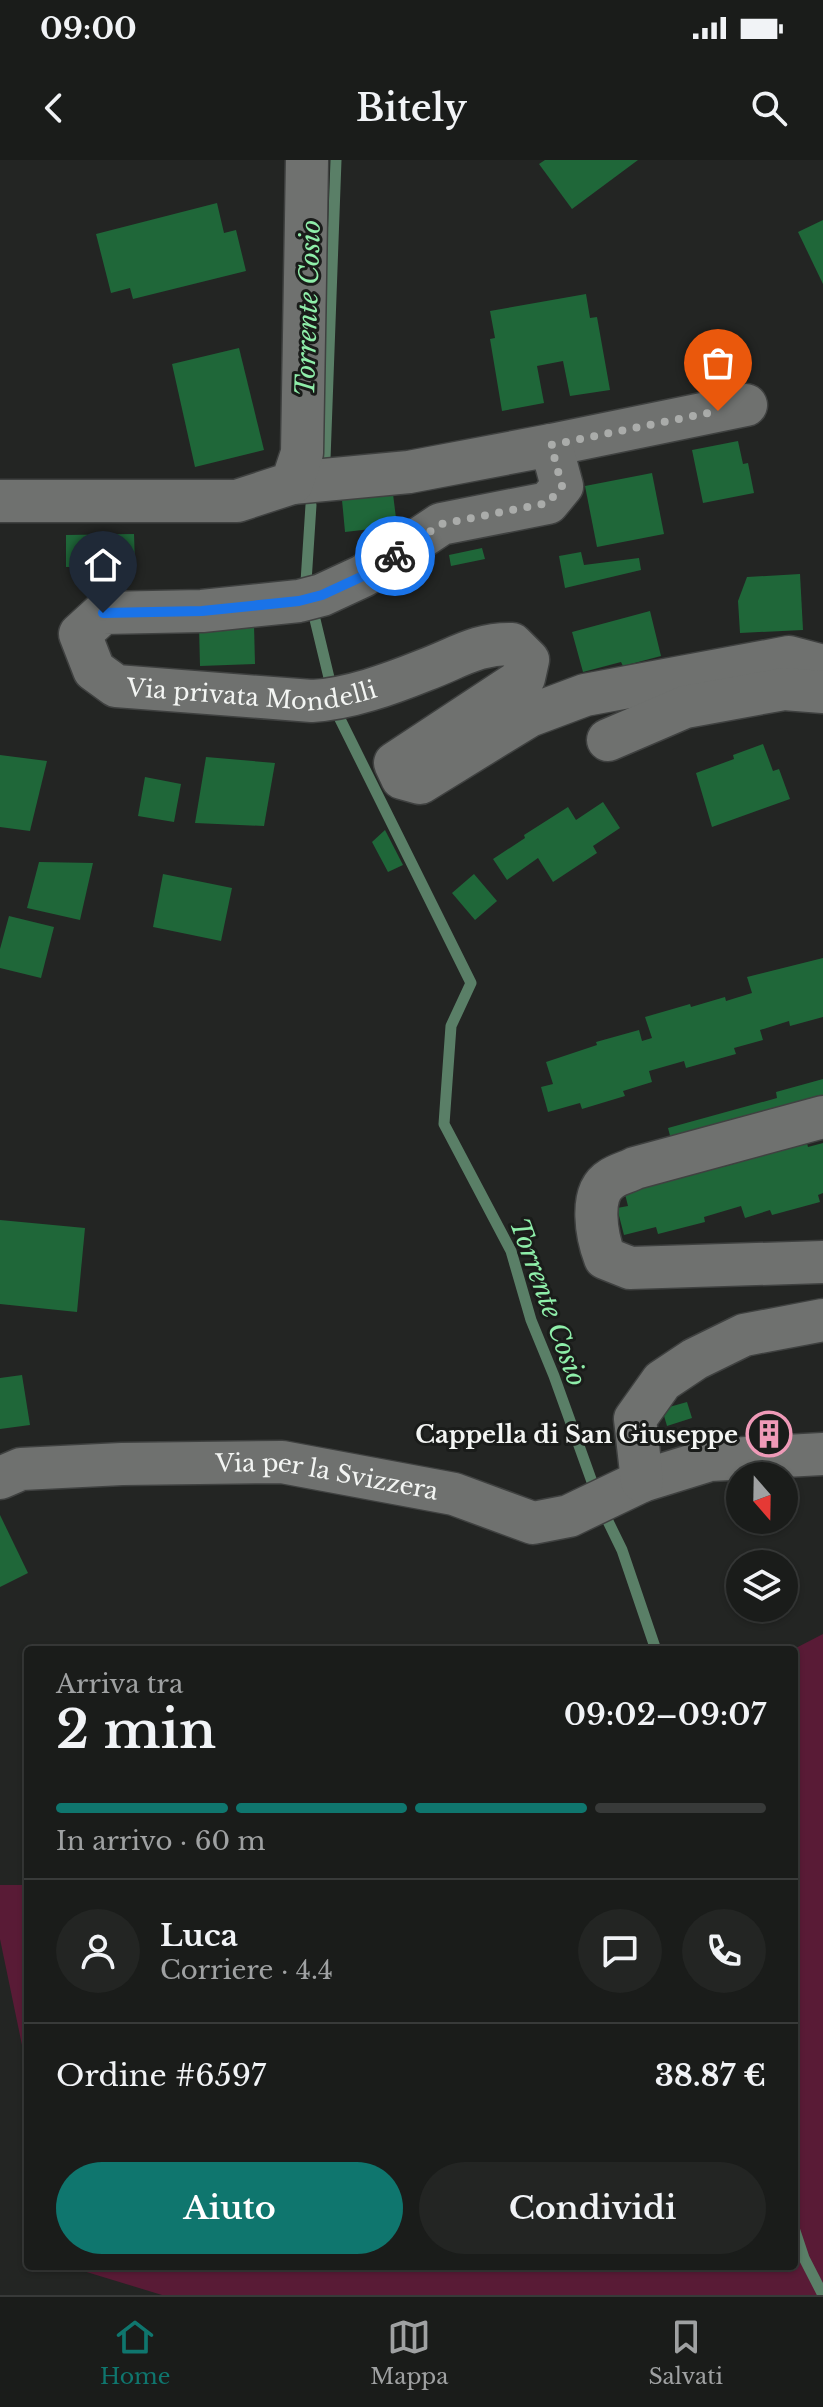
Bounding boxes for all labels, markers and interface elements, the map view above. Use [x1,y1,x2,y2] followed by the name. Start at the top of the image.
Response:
[40,10,137,47] text: 09:00
[32,86,76,130] icon: back
[356,86,467,131] text: Bitely
[747,86,791,130] icon: search
[289,219,327,397] water label: Torrente Cosio
[684,329,752,411] pin
[696,341,740,385] icon: bag
[355,516,435,596] courier
[69,531,137,613] pin
[373,534,417,578] icon: bike
[81,543,125,587] icon: home
[125,672,380,716] street label: Via privata Mondelli
[503,1214,593,1390] water label: Torrente Cosio
[745,1410,793,1458] building icon: Cappella di San Giuseppe
[415,1420,738,1449] place label: Cappella di San Giuseppe
[214,1447,441,1505] street label: Via per la Svizzera
[726,1462,798,1534] north arrow
[726,1462,798,1622] map controls
[726,1550,798,1622] button: layers
[56,1668,183,1700] text: Arriva tra
[564,1696,766,1733] text: 09:02–09:07
[56,1698,216,1762] text: 2 min
[56,1825,265,1857] text: In arrivo · 60 m
[56,1909,140,1993] button: person
[578,1909,662,1993] button: chat
[682,1909,766,1993] button: phone
[160,1917,238,1954] text: Luca
[160,1954,333,1986] text: Corriere · 4.4
[56,2057,266,2094] text: Ordine #6597
[655,2057,766,2094] text: 38.87 €
[56,2162,403,2254] button: Aiuto
[419,2162,766,2254] button: Condividi
[100,2315,170,2390] tab: Home
[370,2315,448,2390] tab: Mappa
[648,2315,723,2390] tab: Salvati

